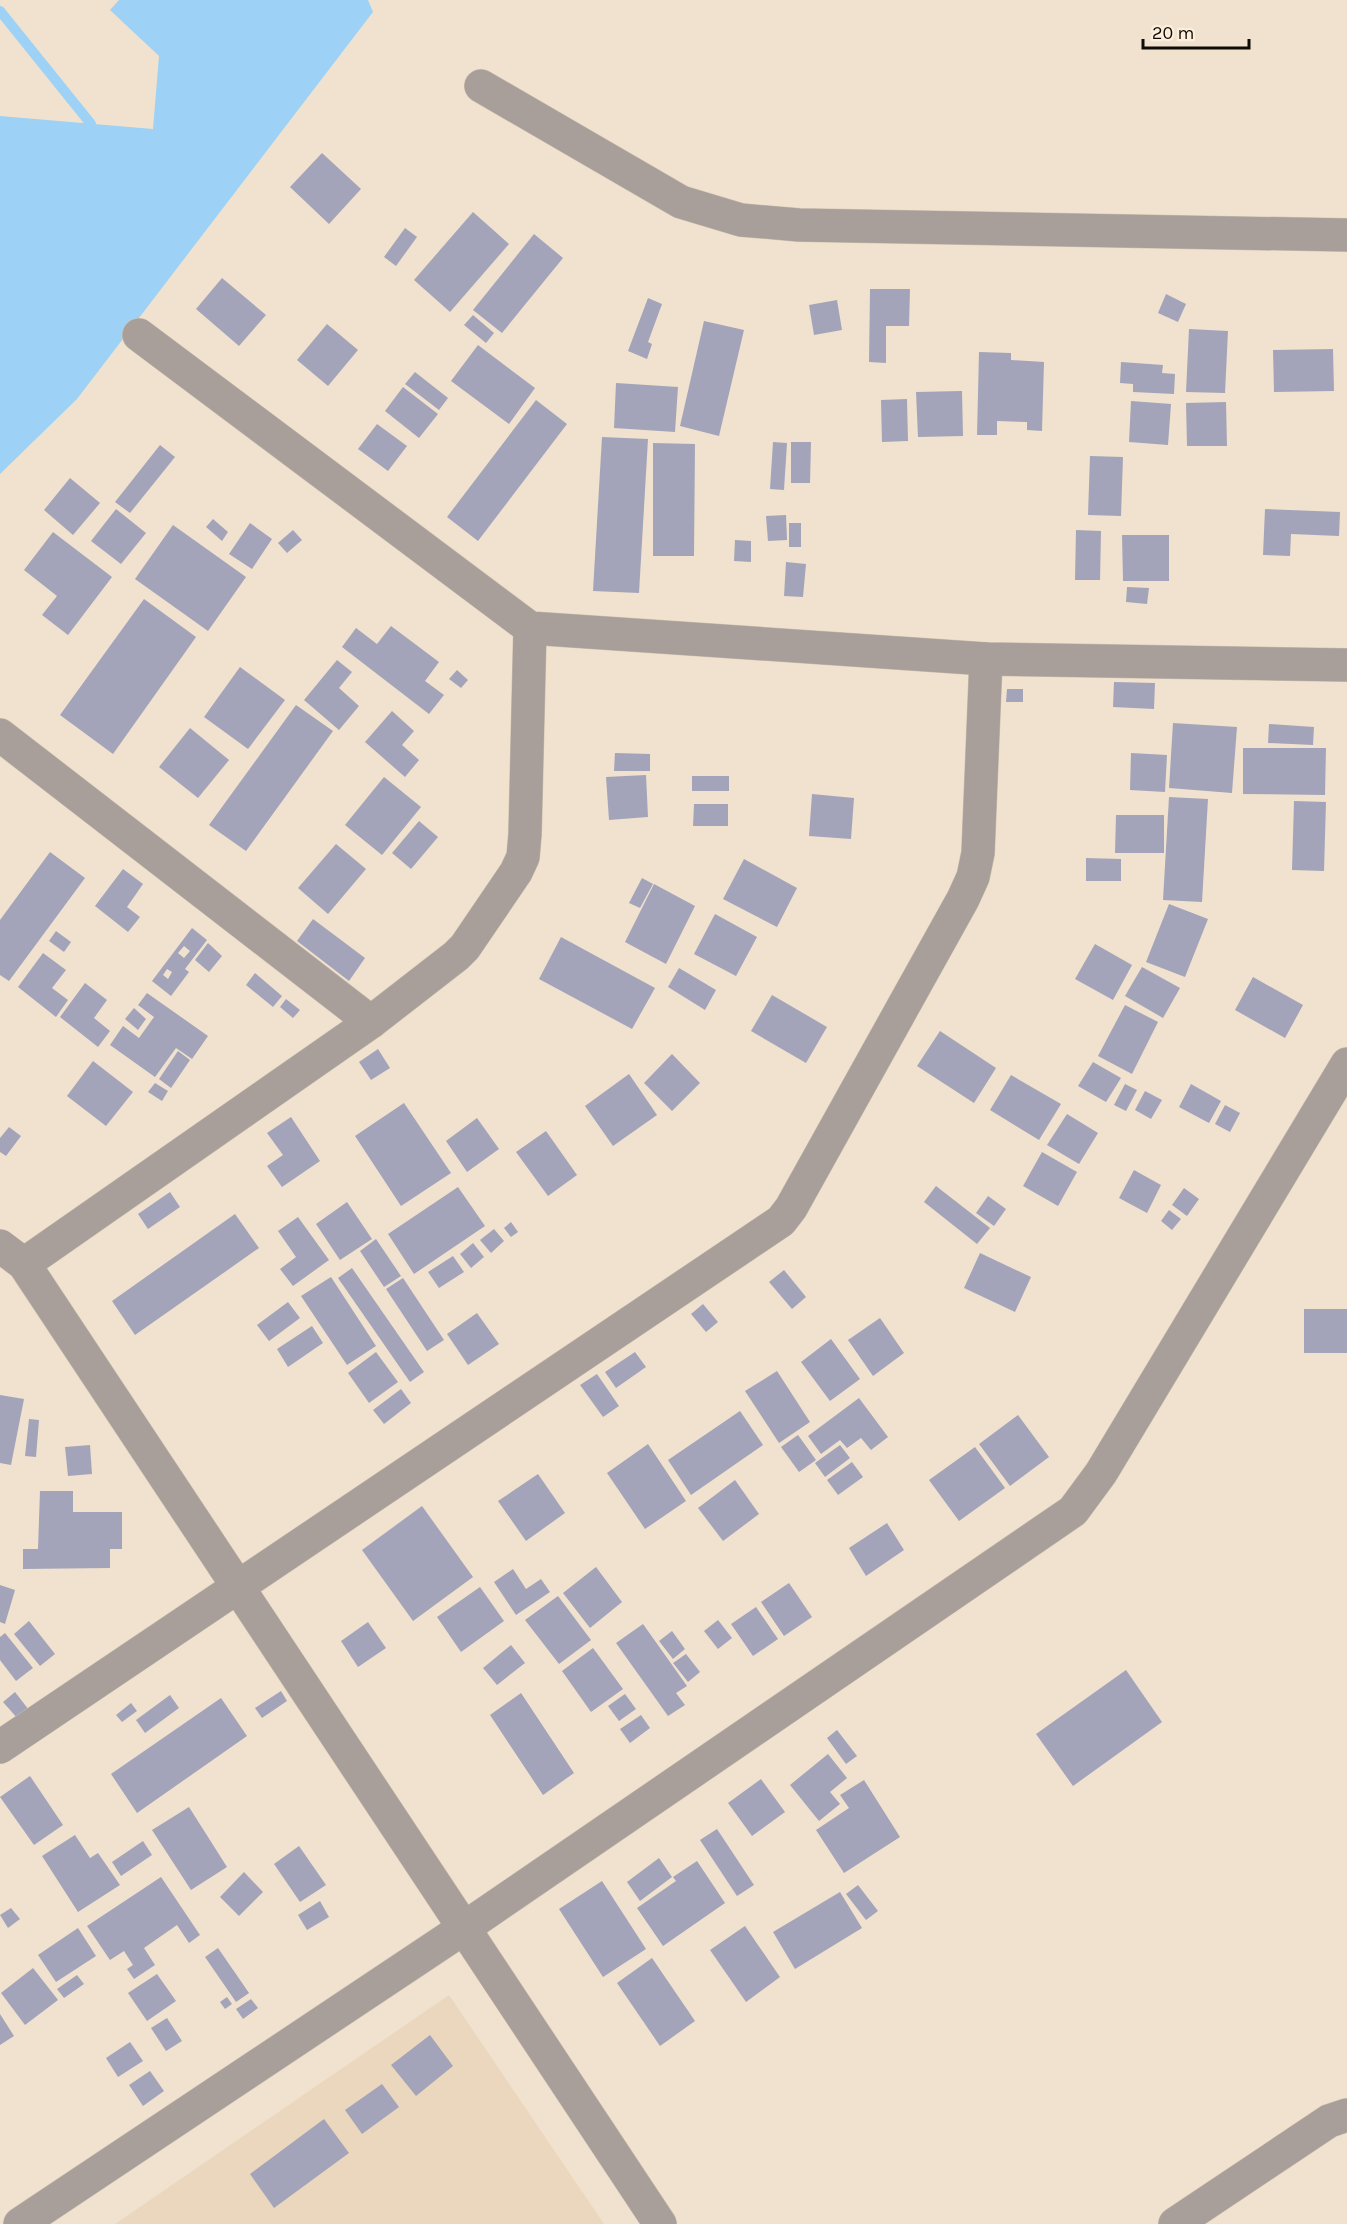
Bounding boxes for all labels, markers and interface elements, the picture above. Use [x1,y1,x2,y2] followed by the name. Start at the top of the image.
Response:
[1143,12,1250,50] scale bar
[1152,22,1194,44] text: 20 m

